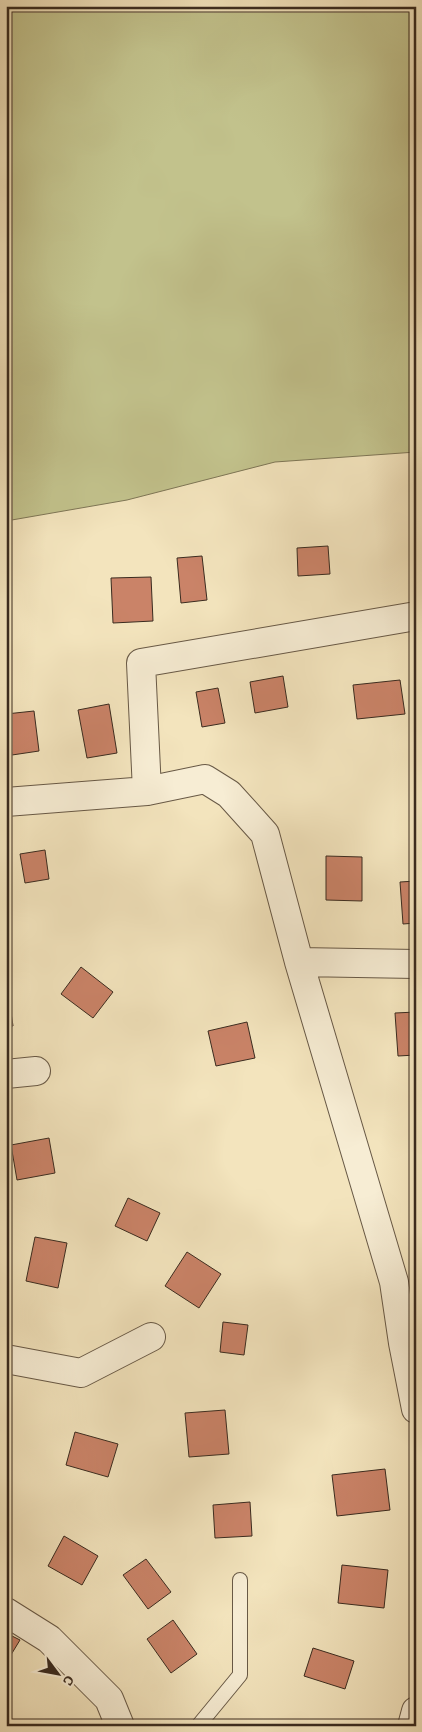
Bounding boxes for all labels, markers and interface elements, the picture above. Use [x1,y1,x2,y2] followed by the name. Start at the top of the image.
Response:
[32,1650,82,1700] north arrow
[58,1672,79,1690] text: С

